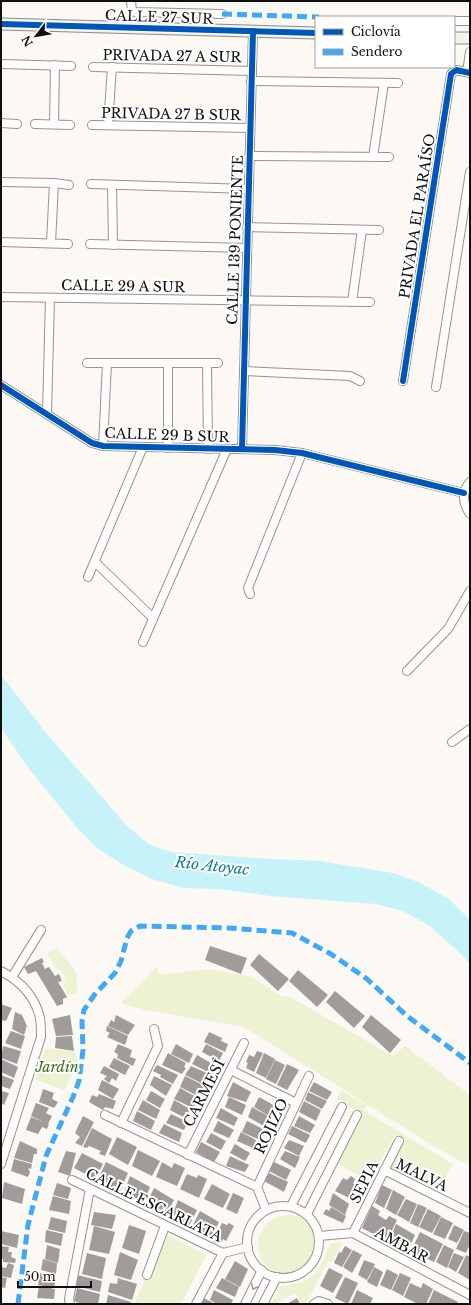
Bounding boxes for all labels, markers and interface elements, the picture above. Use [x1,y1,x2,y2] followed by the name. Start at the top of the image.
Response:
[105,6,214,28] street label: CALLE 27 SUR
[16,16,56,56] north arrow
[315,16,455,68] legend
[351,24,401,39] text: Ciclovía
[18,33,36,49] text: N
[351,44,402,59] text: Sendero
[102,46,243,66] street label: PRIVADA 27 A SUR
[101,104,242,124] street label: PRIVADA 27 B SUR
[395,132,439,300] street label: PRIVADA EL PARAÍSO
[223,155,247,325] street label: CALLE 139 PONIENTE
[61,276,186,296] street label: CALLE 29 A SUR
[104,424,231,446] street label: CALLE 29 B SUR
[173,852,251,879] water label: Río Atoyac
[179,1056,229,1130] street label: CARMESÍ
[34,1058,79,1076] park label: Jardín
[250,1095,292,1157] street label: ROJIZO
[393,1155,451,1195] street label: MALVA
[346,1157,382,1206] street label: SEPIA
[83,1164,225,1246] street label: CALLE ESCARLATA
[371,1223,433,1267] street label: AMBAR
[18,1263,91,1289] scale bar
[24,1269,56,1284] text: 50 m
[251,1283,258,1291] one-way arrow

